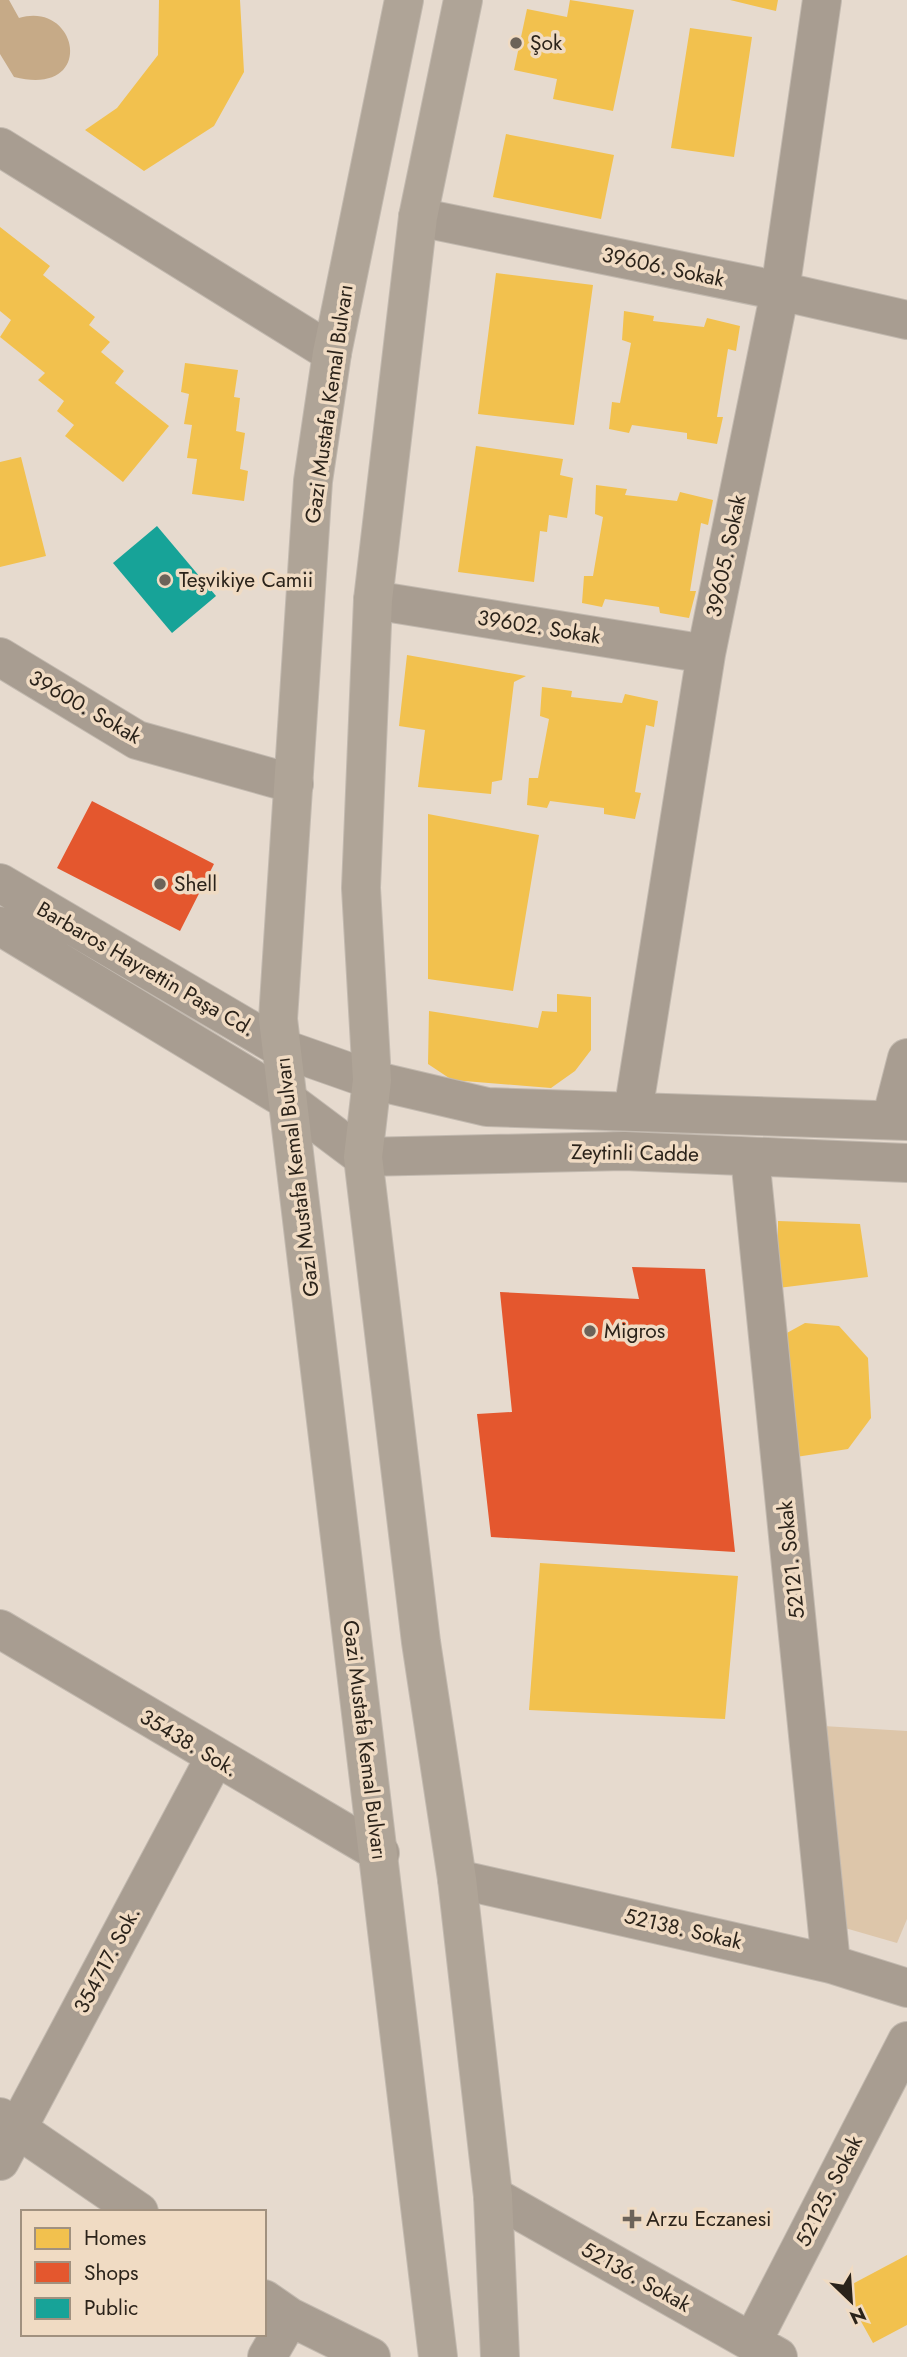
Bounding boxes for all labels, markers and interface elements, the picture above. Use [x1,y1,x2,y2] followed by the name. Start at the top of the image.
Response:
[530,28,563,58] place label: Şok
[508,35,524,51] marker: Şok
[599,239,728,295] street label: 39606. Sokak
[297,283,361,525] street label: Gazi Mustafa Kemal Bulvarı
[698,491,754,620] street label: 39605. Sokak
[179,565,313,595] place label: Teşvikiye Camii
[157,572,173,588] marker: Teşvikiye Camii
[475,602,604,652] street label: 39602. Sokak
[23,663,147,752] street label: 39600. Sokak
[174,869,217,899] place label: Shell
[152,876,168,892] marker: Shell
[31,894,261,1044] street label: Barbaros Hayrettin Paşa Cd.
[267,1056,327,1298] street label: Gazi Mustafa Kemal Bulvarı
[571,1137,699,1169] street label: Zeytinli Cadde
[604,1316,665,1346] place label: Migros
[582,1323,598,1339] marker: Migros
[770,1499,812,1621] street label: 52121. Sokak
[335,1619,395,1861] street label: Gazi Mustafa Kemal Bulvarı
[134,1702,244,1784] street label: 35438. Sok.
[66,1901,148,2019] street label: 354717. Sok.
[621,1901,746,1957] street label: 52138. Sokak
[788,2130,870,2252] street label: 52125. Sokak
[646,2204,772,2234] place label: Arzu Eczanesi
[21,2210,266,2336] legend
[624,2211,640,2227] marker: Arzu Eczanesi
[84,2223,146,2253] text: Homes
[576,2235,697,2320] street label: 52136. Sokak
[84,2258,138,2288] text: Shops
[816,2266,886,2336] north arrow
[84,2293,138,2323] text: Public
[845,2301,871,2331] text: N

